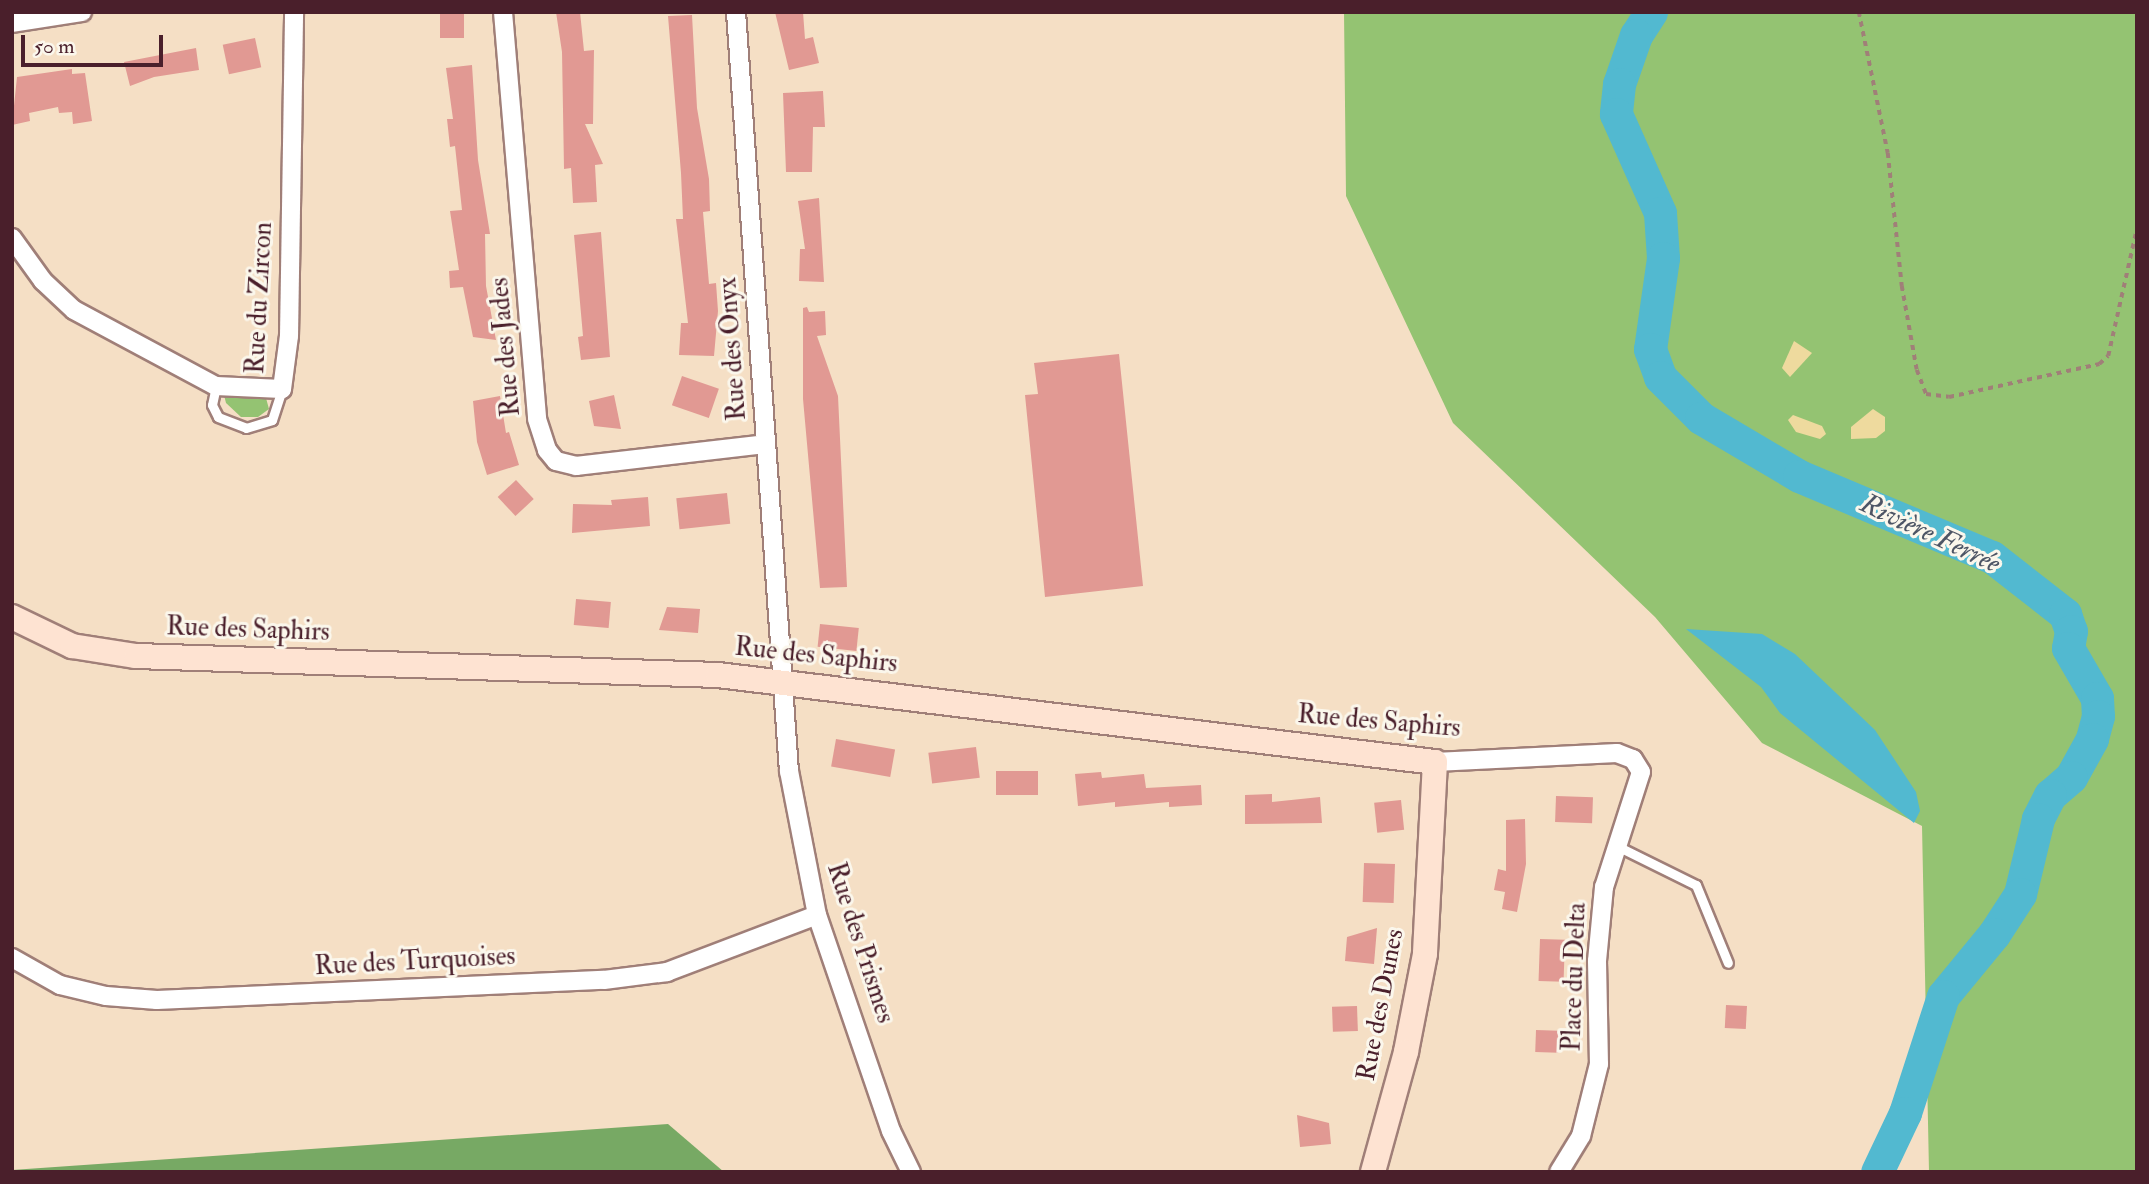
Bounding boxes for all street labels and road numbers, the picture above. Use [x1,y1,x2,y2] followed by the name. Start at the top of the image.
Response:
[240,221,280,375] street label: Rue du Zircon
[484,276,528,418] street label: Rue des Jades
[712,276,754,422] street label: Rue des Onyx
[166,612,330,648] street label: Rue des Saphirs
[733,632,899,680] street label: Rue des Saphirs
[1296,699,1462,745] street label: Rue des Saphirs
[819,859,901,1027] street label: Rue des Prismes
[1557,902,1593,1052] street label: Place du Delta
[1351,926,1411,1084] street label: Rue des Dunes
[314,941,516,983] street label: Rue des Turquoises

